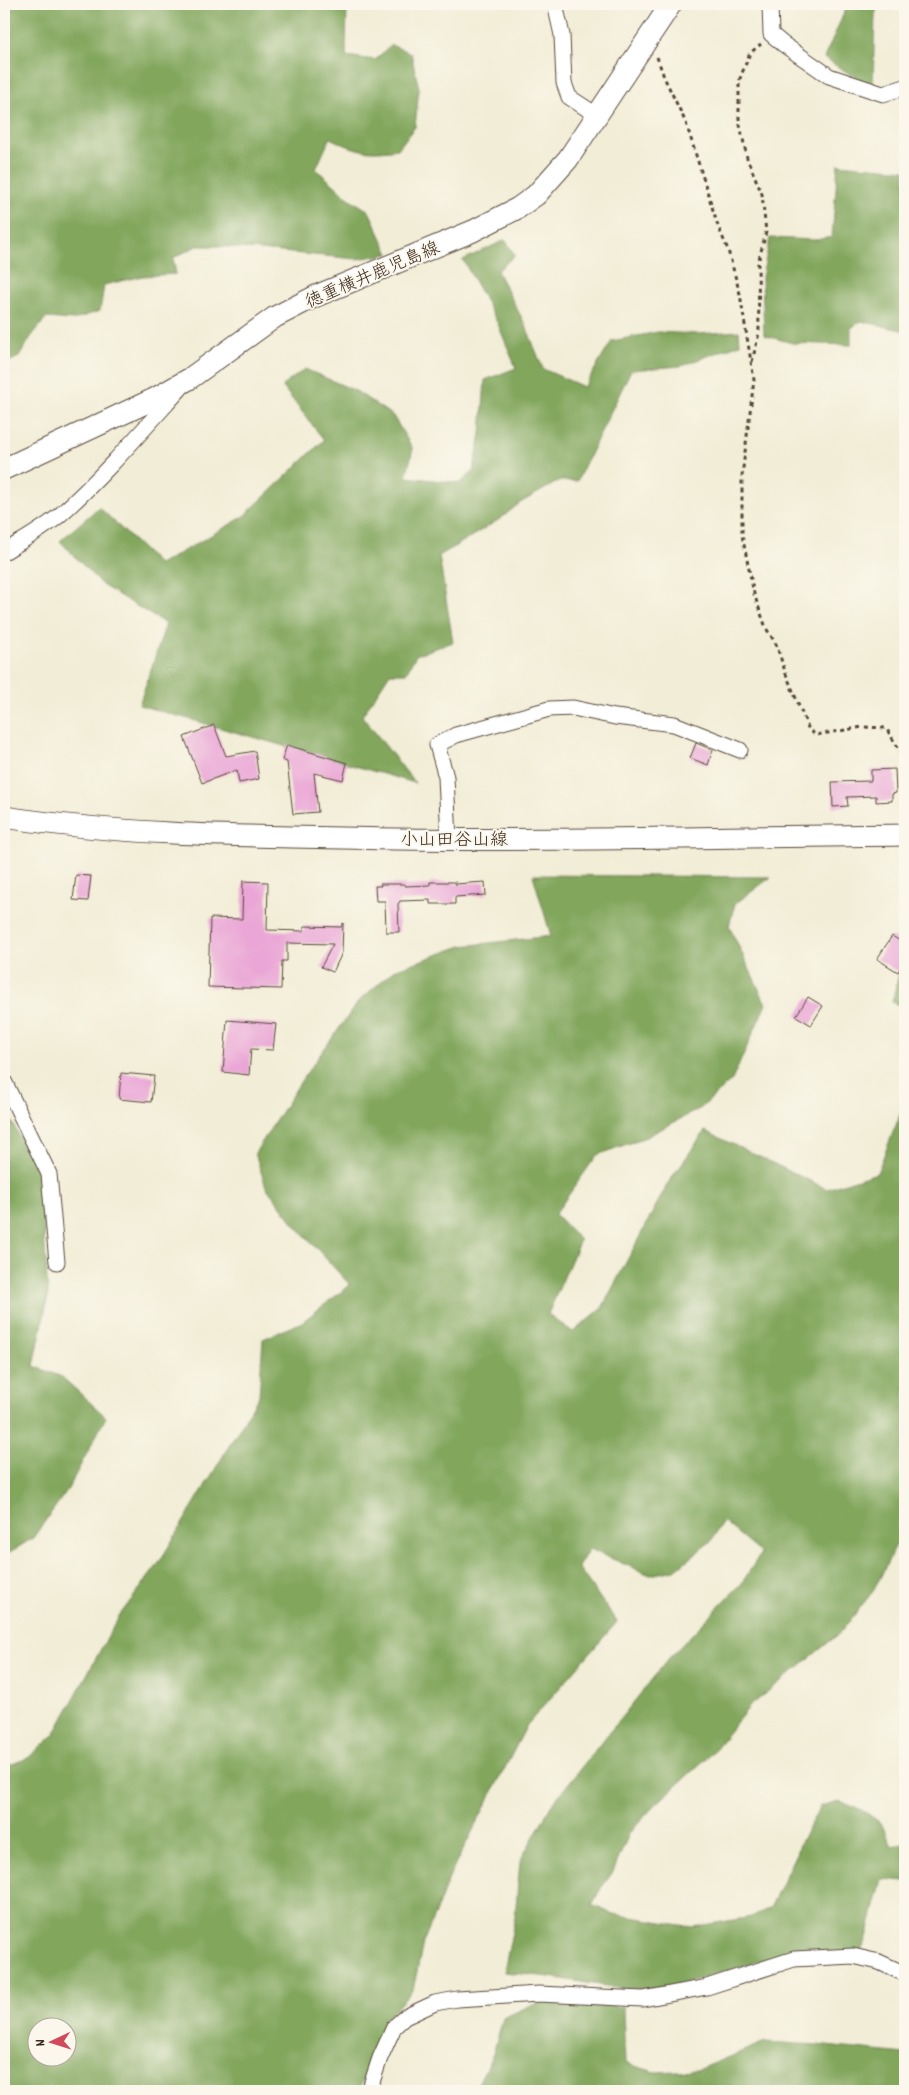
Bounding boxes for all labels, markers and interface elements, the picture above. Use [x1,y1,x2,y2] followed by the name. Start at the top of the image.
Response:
[302,237,444,316] street label: 徳重横井鹿児島線
[400,829,508,854] street label: 小山田谷山線
[28,2018,78,2068] north arrow
[31,2039,51,2047] text: N

